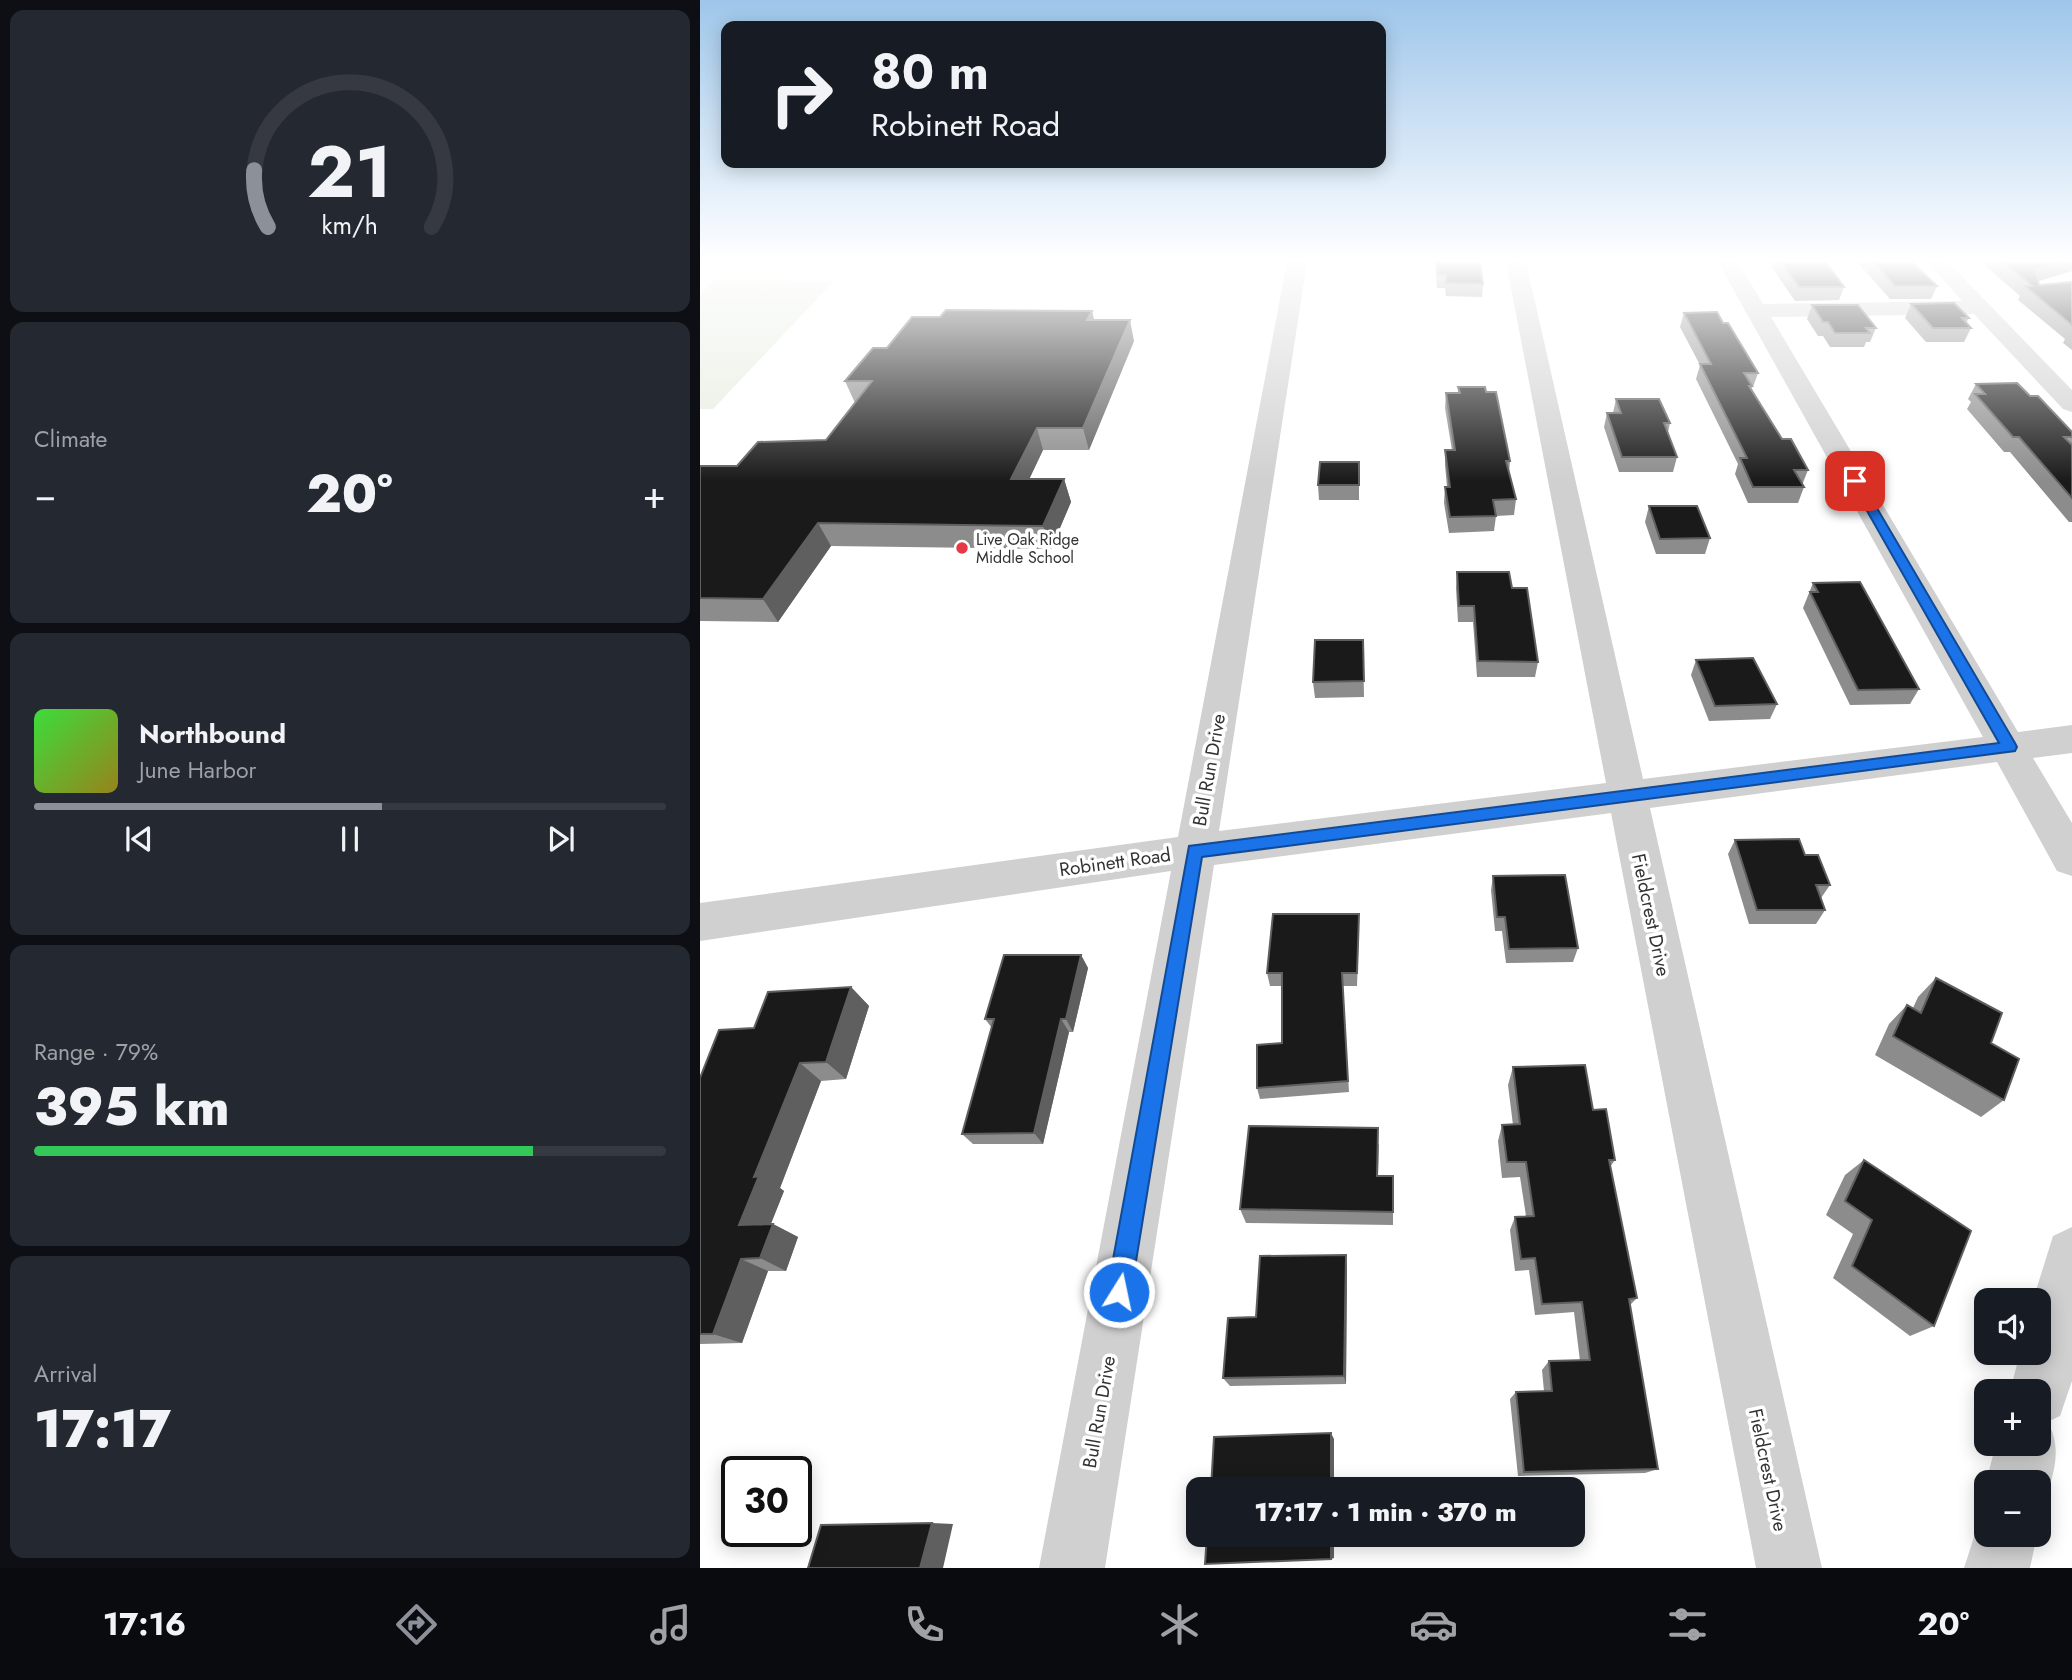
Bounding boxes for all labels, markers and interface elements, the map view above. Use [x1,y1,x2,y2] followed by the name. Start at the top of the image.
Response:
[871,37,989,107] text: 80 m
[756,49,847,140] icon: right
[871,102,1060,148] text: Robinett Road
[308,119,392,224] text: 21
[322,207,378,243] text: km/h
[34,422,107,456] text: Climate
[1825,451,1885,511] pin
[306,456,393,532] text: 20°
[1836,462,1874,500] icon: arrive
[34,467,56,522] text: −
[643,467,666,522] text: +
[976,528,1079,569] place label: Live Oak Ridge Middle School
[954,540,970,556] marker: Live Oak Ridge Middle School
[1186,712,1232,828] street label: Bull Run Drive
[139,715,286,753] text: Northbound
[139,753,256,787] text: June Harbor
[120,820,158,858] icon: previous
[331,820,369,858] icon: pause
[542,820,580,858] icon: next
[1057,841,1173,883] street label: Robinett Road
[1625,851,1677,979] street label: Fieldcrest Drive
[34,1035,158,1069] text: Range · 79%
[34,1069,229,1145] text: 395 km
[1082,1255,1156,1329] position arrow
[1974,1288,2051,1547] map controls
[1974,1288,2051,1365] button: sound
[1076,1354,1122,1470] street label: Bull Run Drive
[34,1357,97,1391] text: Arrival
[1974,1379,2051,1456] button: +
[34,1391,171,1467] text: 17:17
[1742,1406,1794,1534] street label: Fieldcrest Drive
[721,1456,812,1547] speed limit sign: 30
[1974,1470,2051,1547] button: −
[1254,1493,1517,1531] text: 17:17 · 1 min · 370 m
[392,1600,441,1649] icon: directions
[646,1600,695,1649] icon: music
[900,1600,949,1649] icon: phone
[1155,1600,1204,1649] icon: climate
[1409,1600,1458,1649] icon: car
[1663,1600,1712,1649] icon: filters
[103,1601,186,1647] text: 17:16
[1918,1601,1969,1647] text: 20°

